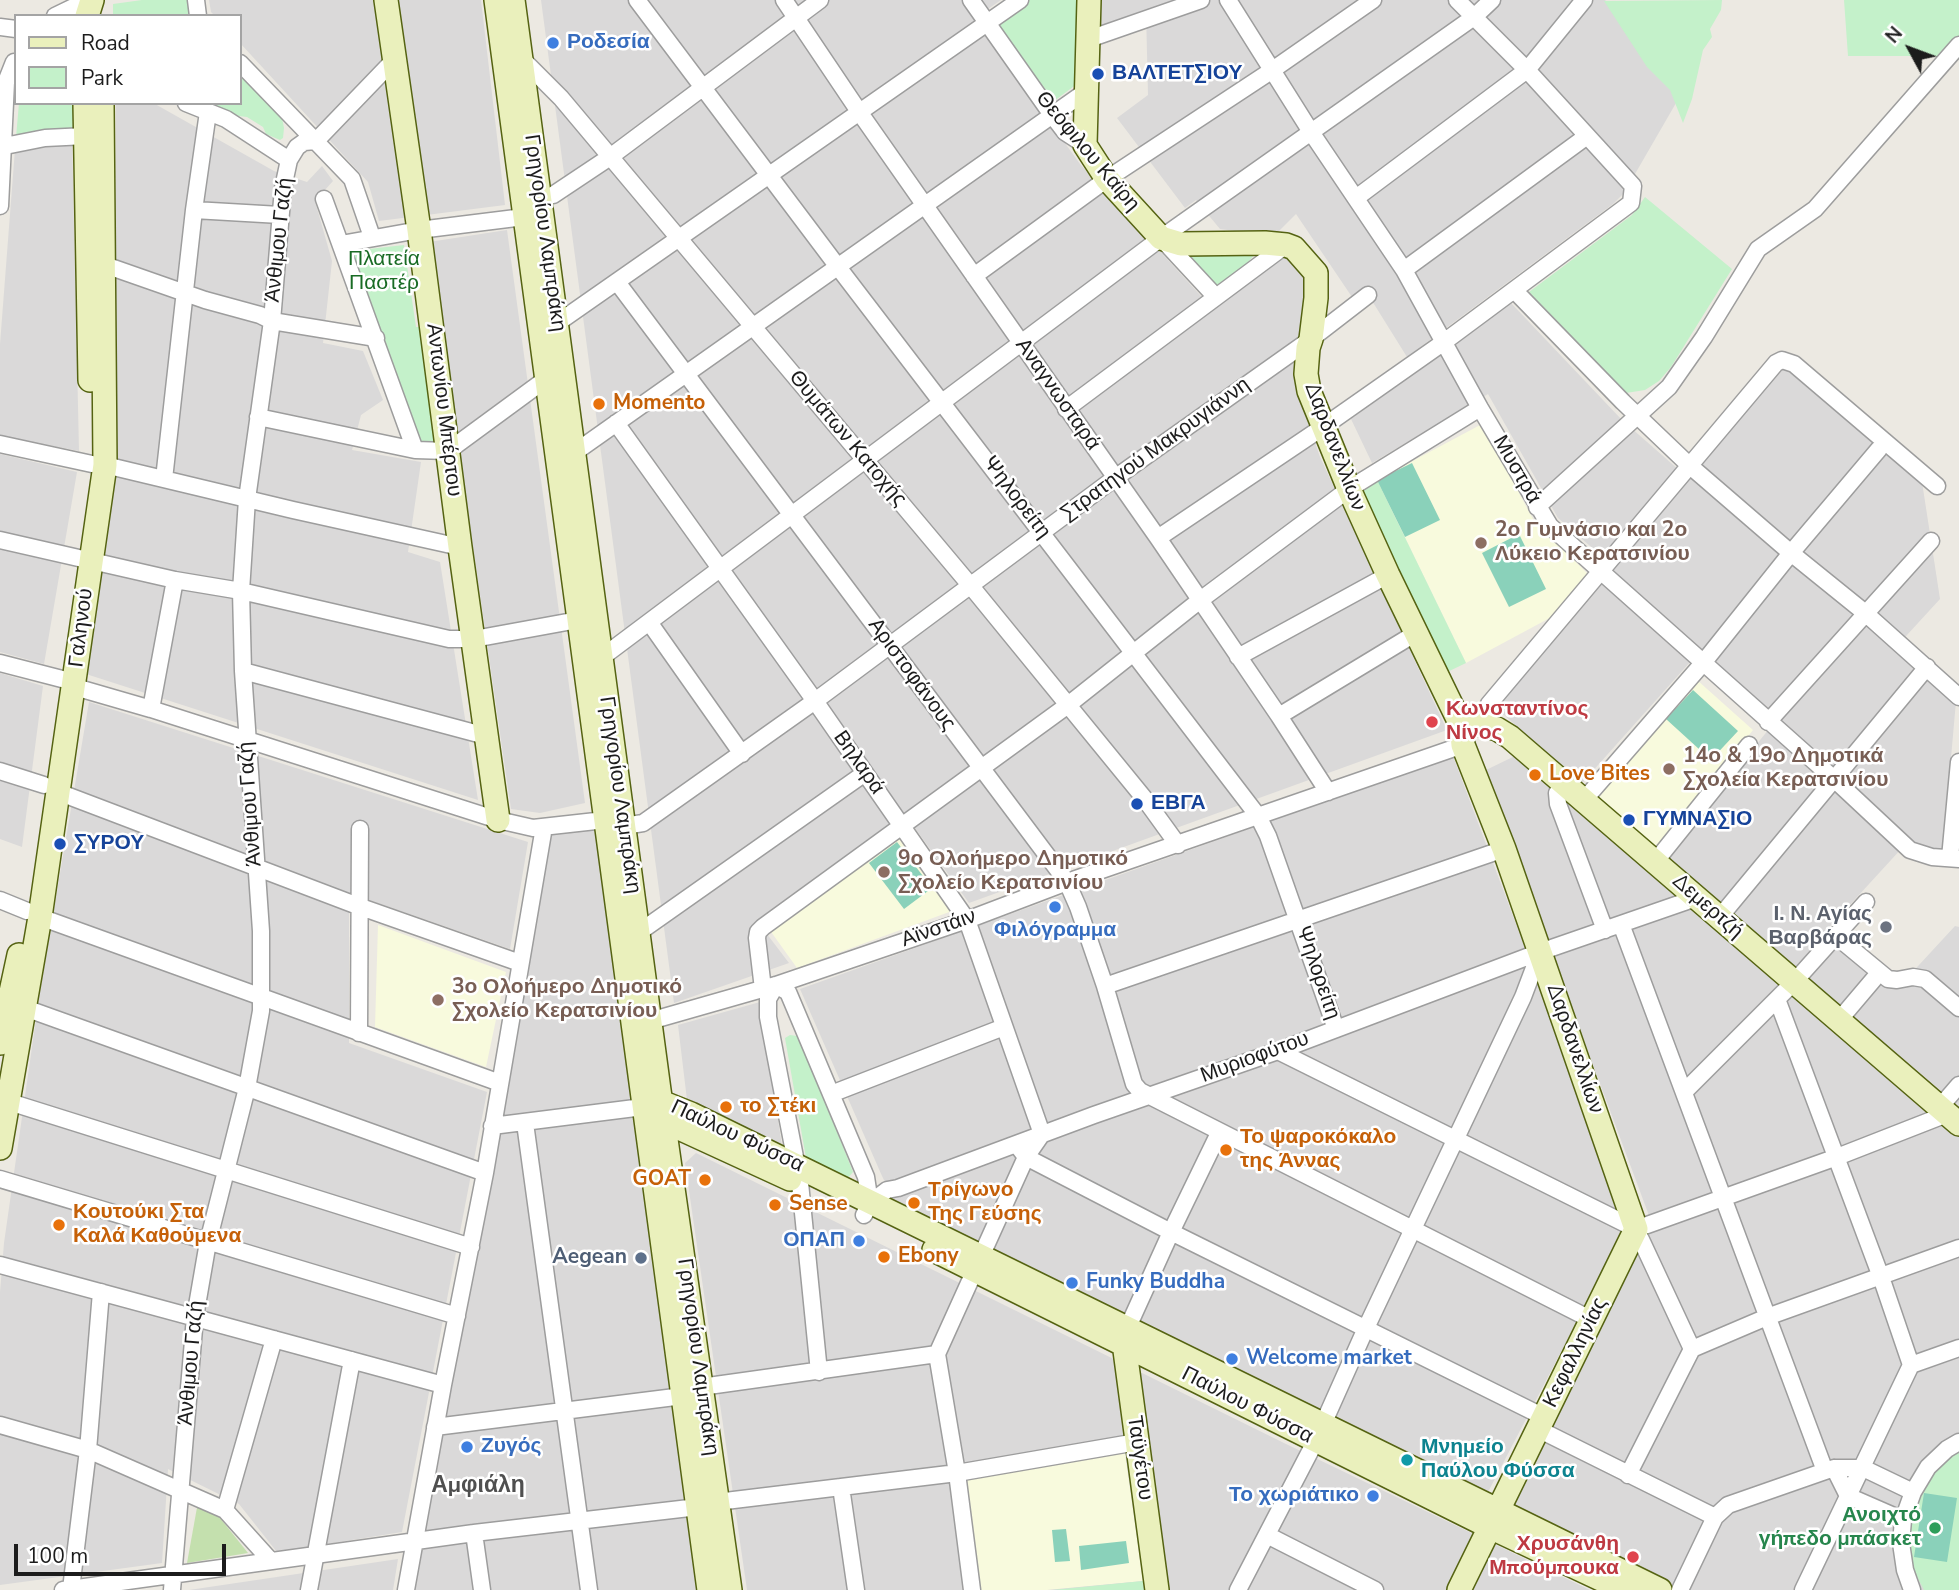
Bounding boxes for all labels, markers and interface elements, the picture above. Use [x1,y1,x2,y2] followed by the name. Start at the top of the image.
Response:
[14,14,242,105] legend
[1875,14,1945,84] north arrow
[1880,21,1909,49] text: N
[81,29,130,57] text: Road
[567,30,650,56] place label: Ροδεσία
[545,35,561,51] marker: Ροδεσία
[1112,61,1242,87] place label: ΒΑΛΤΕΤΣΙΟΥ
[81,64,123,92] text: Park
[1090,66,1106,82] marker: ΒΑΛΤΕΤΣΙΟΥ
[1030,87,1144,217] street label: Θεόφιλου Καϊρη
[518,133,570,333] street label: Γρηγορίου Λαμπράκη
[261,176,299,304] street label: Άνθιμου Γαζή
[348,247,420,297] park label: Πλατεία Παστέρ
[420,322,466,498] street label: Αντωνίου Μπέρτου
[1009,334,1105,456] street label: Αναγνωσταρά
[783,366,911,512] street label: Θυμάτων Κατοχής
[1057,373,1255,527] street label: Στρατηγού Μακρυγιάννη
[1298,379,1370,515] street label: Δαρδανελλίων
[613,391,705,417] place label: Momento
[591,396,607,412] marker: Momento
[1487,432,1545,508] street label: Μυστρά
[977,452,1055,544] street label: Ψηλορείτη
[1495,518,1690,568] place label: 2ο Γυμνάσιο και 2ο Λύκειο Κερατσινίου
[1473,535,1489,551] marker: 2ο Γυμνάσιο και 2ο Λύκειο Κερατσινίου
[65,587,99,669] street label: Γαληνού
[862,614,960,736] street label: Αριστοφάνους
[593,695,645,895] street label: Γρηγορίου Λαμπράκη
[1446,697,1588,747] place label: Κωνσταντίνος Νίνος
[1424,714,1440,730] marker: Κωνσταντίνος Νίνος
[827,726,889,800] street label: Βηλαρά
[234,741,268,867] street label: Άνθιμου Γαζή
[1683,744,1888,794] place label: 14ο & 19ο Δημοτικά Σχολεία Κερατσινίου
[1661,761,1677,777] marker: 14ο & 19ο Δημοτικά Σχολεία Κερατσινίου
[1549,762,1650,788] place label: Love Bites
[1527,767,1543,783] marker: Love Bites
[1151,791,1206,817] place label: ΕΒΓΑ
[1129,796,1145,812] marker: ΕΒΓΑ
[1643,807,1752,833] place label: ΓΥΜΝΑΣΙΟ
[1621,812,1637,828] marker: ΓΥΜΝΑΣΙΟ
[74,831,144,857] place label: ΣΥΡΟΥ
[52,836,68,852] marker: ΣΥΡΟΥ
[898,847,1128,897] place label: 9ο Ολοήμερο Δημοτικό Σχολείο Κερατσινίου
[876,864,892,880] marker: 9ο Ολοήμερο Δημοτικό Σχολείο Κερατσινίου
[1666,869,1748,945] street label: Δεμερτζή
[1047,899,1063,915] marker: Φιλόγραμμα
[1768,902,1872,952] place label: Ι. Ν. Αγίας Βαρβάρας
[898,904,980,954] street label: Αϊνστάιν
[994,918,1116,944] place label: Φιλόγραμμα
[1878,919,1894,935] marker: Ι. Ν. Αγίας Βαρβάρας
[1289,923,1345,1023] street label: Ψηλορείτη
[452,975,682,1025] place label: 3ο Ολοήμερο Δημοτικό Σχολείο Κερατσινίου
[1540,981,1608,1117] street label: Δαρδανελλίων
[430,992,446,1008] marker: 3ο Ολοήμερο Δημοτικό Σχολείο Κερατσινίου
[1197,1027,1313,1089] street label: Μυριοφύτου
[740,1094,816,1120] place label: το Στέκι
[666,1095,808,1179] street label: Παύλου Φύσσα
[718,1099,734,1115] marker: το Στέκι
[1240,1125,1396,1175] place label: Το ψαροκόκαλο της Άννας
[1218,1142,1234,1158] marker: Το ψαροκόκαλο της Άννας
[632,1167,691,1193] place label: GOAT
[697,1172,713,1188] marker: GOAT
[928,1178,1042,1228] place label: Τρίγωνο Της Γεύσης
[789,1192,848,1218] place label: Sense
[906,1195,922,1211] marker: Τρίγωνο Της Γεύσης
[767,1197,783,1213] marker: Sense
[73,1200,241,1250] place label: Κουτούκι Στα Καλά Καθούμενα
[51,1217,67,1233] marker: Κουτούκι Στα Καλά Καθούμενα
[783,1228,845,1254] place label: ΟΠΑΠ
[851,1233,867,1249] marker: ΟΠΑΠ
[898,1244,958,1270] place label: Ebony
[552,1245,627,1271] place label: Aegean
[876,1249,892,1265] marker: Ebony
[633,1250,649,1266] marker: Aegean
[671,1257,723,1457] street label: Γρηγορίου Λαμπράκη
[1086,1270,1225,1296] place label: Funky Buddha
[1064,1275,1080,1291] marker: Funky Buddha
[1539,1294,1613,1412] street label: Κεφαλληνίας
[174,1300,210,1426] street label: Άνθιμου Γαζή
[1246,1346,1412,1372] place label: Welcome market
[1224,1351,1240,1367] marker: Welcome market
[1177,1362,1317,1450] street label: Παύλου Φύσσα
[1121,1414,1157,1502] street label: Ταϋγέτου
[481,1434,541,1460] place label: Ζυγός
[1421,1435,1575,1485] place label: Μνημείο Παύλου Φύσσα
[459,1439,475,1455] marker: Ζυγός
[1399,1452,1415,1468] marker: Μνημείο Παύλου Φύσσα
[431,1472,525,1500] district label: Αμφιάλη
[1229,1483,1359,1509] place label: Το χωριάτικο
[1365,1488,1381,1504] marker: Το χωριάτικο
[1759,1503,1921,1553] place label: Ανοιχτό γήπεδο μπάσκετ
[1927,1520,1943,1536] marker: Ανοιχτό γήπεδο μπάσκετ
[18,1530,229,1574] scale bar
[1489,1532,1619,1582] place label: Χρυσάνθη Μπούμπουκα
[27,1542,88,1570] text: 100 m
[1625,1549,1641,1565] marker: Χρυσάνθη Μπούμπουκα

